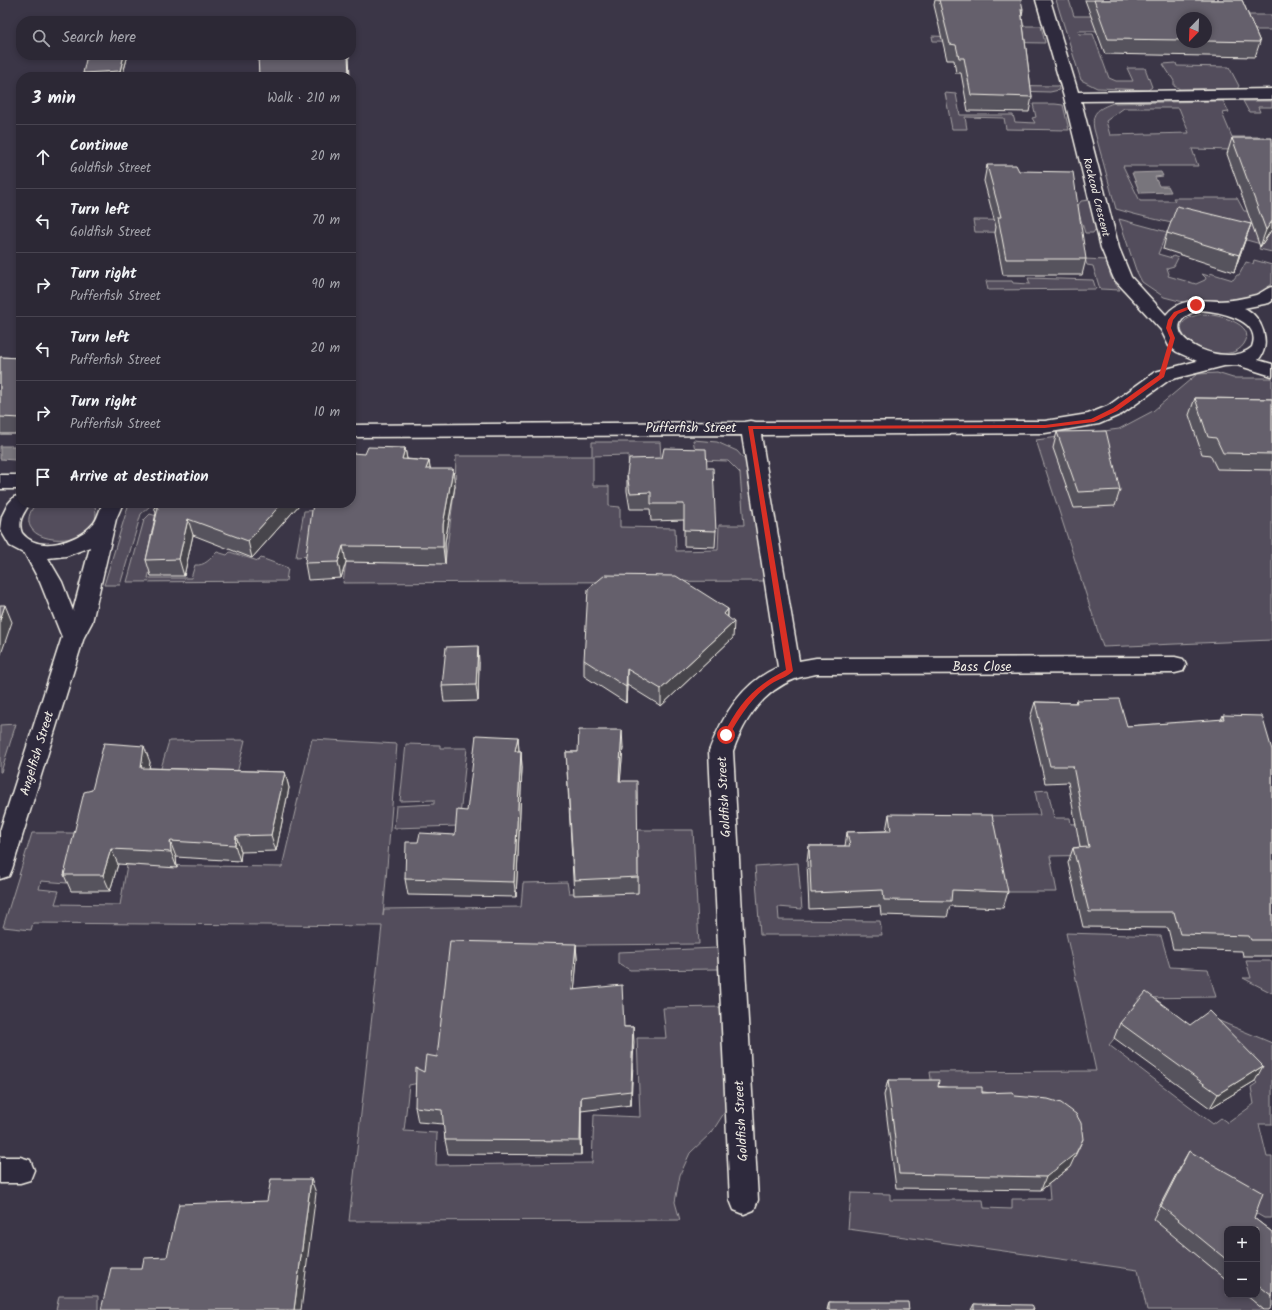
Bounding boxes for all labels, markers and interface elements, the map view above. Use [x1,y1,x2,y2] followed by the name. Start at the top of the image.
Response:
[1176,12,1212,48] north arrow
[16,16,356,60] search box
[62,26,136,50] text: Search here
[30,27,52,49] icon: search
[32,85,76,112] text: 3 min
[267,88,340,109] text: Walk · 210 m
[70,134,128,158] text: Continue
[32,146,54,168] icon: ahead
[310,146,340,167] text: 20 m
[1077,156,1115,239] street label: Rockcod Crescent
[70,158,151,179] text: Goldfish Street
[70,198,130,222] text: Turn left
[32,210,54,232] icon: left
[312,210,340,231] text: 70 m
[70,222,151,243] text: Goldfish Street
[70,262,137,286] text: Turn right
[32,274,54,296] icon: right
[312,274,340,295] text: 90 m
[70,286,161,307] text: Pufferfish Street
[1187,296,1205,314] route end
[70,326,130,350] text: Turn left
[32,338,54,360] icon: left
[310,338,340,359] text: 20 m
[70,350,161,371] text: Pufferfish Street
[70,390,137,414] text: Turn right
[32,402,54,424] icon: right
[314,402,340,423] text: 10 m
[70,414,161,435] text: Pufferfish Street
[646,418,737,439] street label: Pufferfish Street
[70,465,209,489] text: Arrive at destination
[32,466,54,488] icon: arrive
[953,657,1012,678] street label: Bass Close
[15,708,61,798] street label: Angelfish Street
[717,726,735,744] route start
[712,755,737,838] street label: Goldfish Street
[729,1079,754,1162] street label: Goldfish Street
[1224,1226,1260,1298] map controls
[1224,1226,1260,1262] button: +
[1224,1262,1260,1298] button: −

